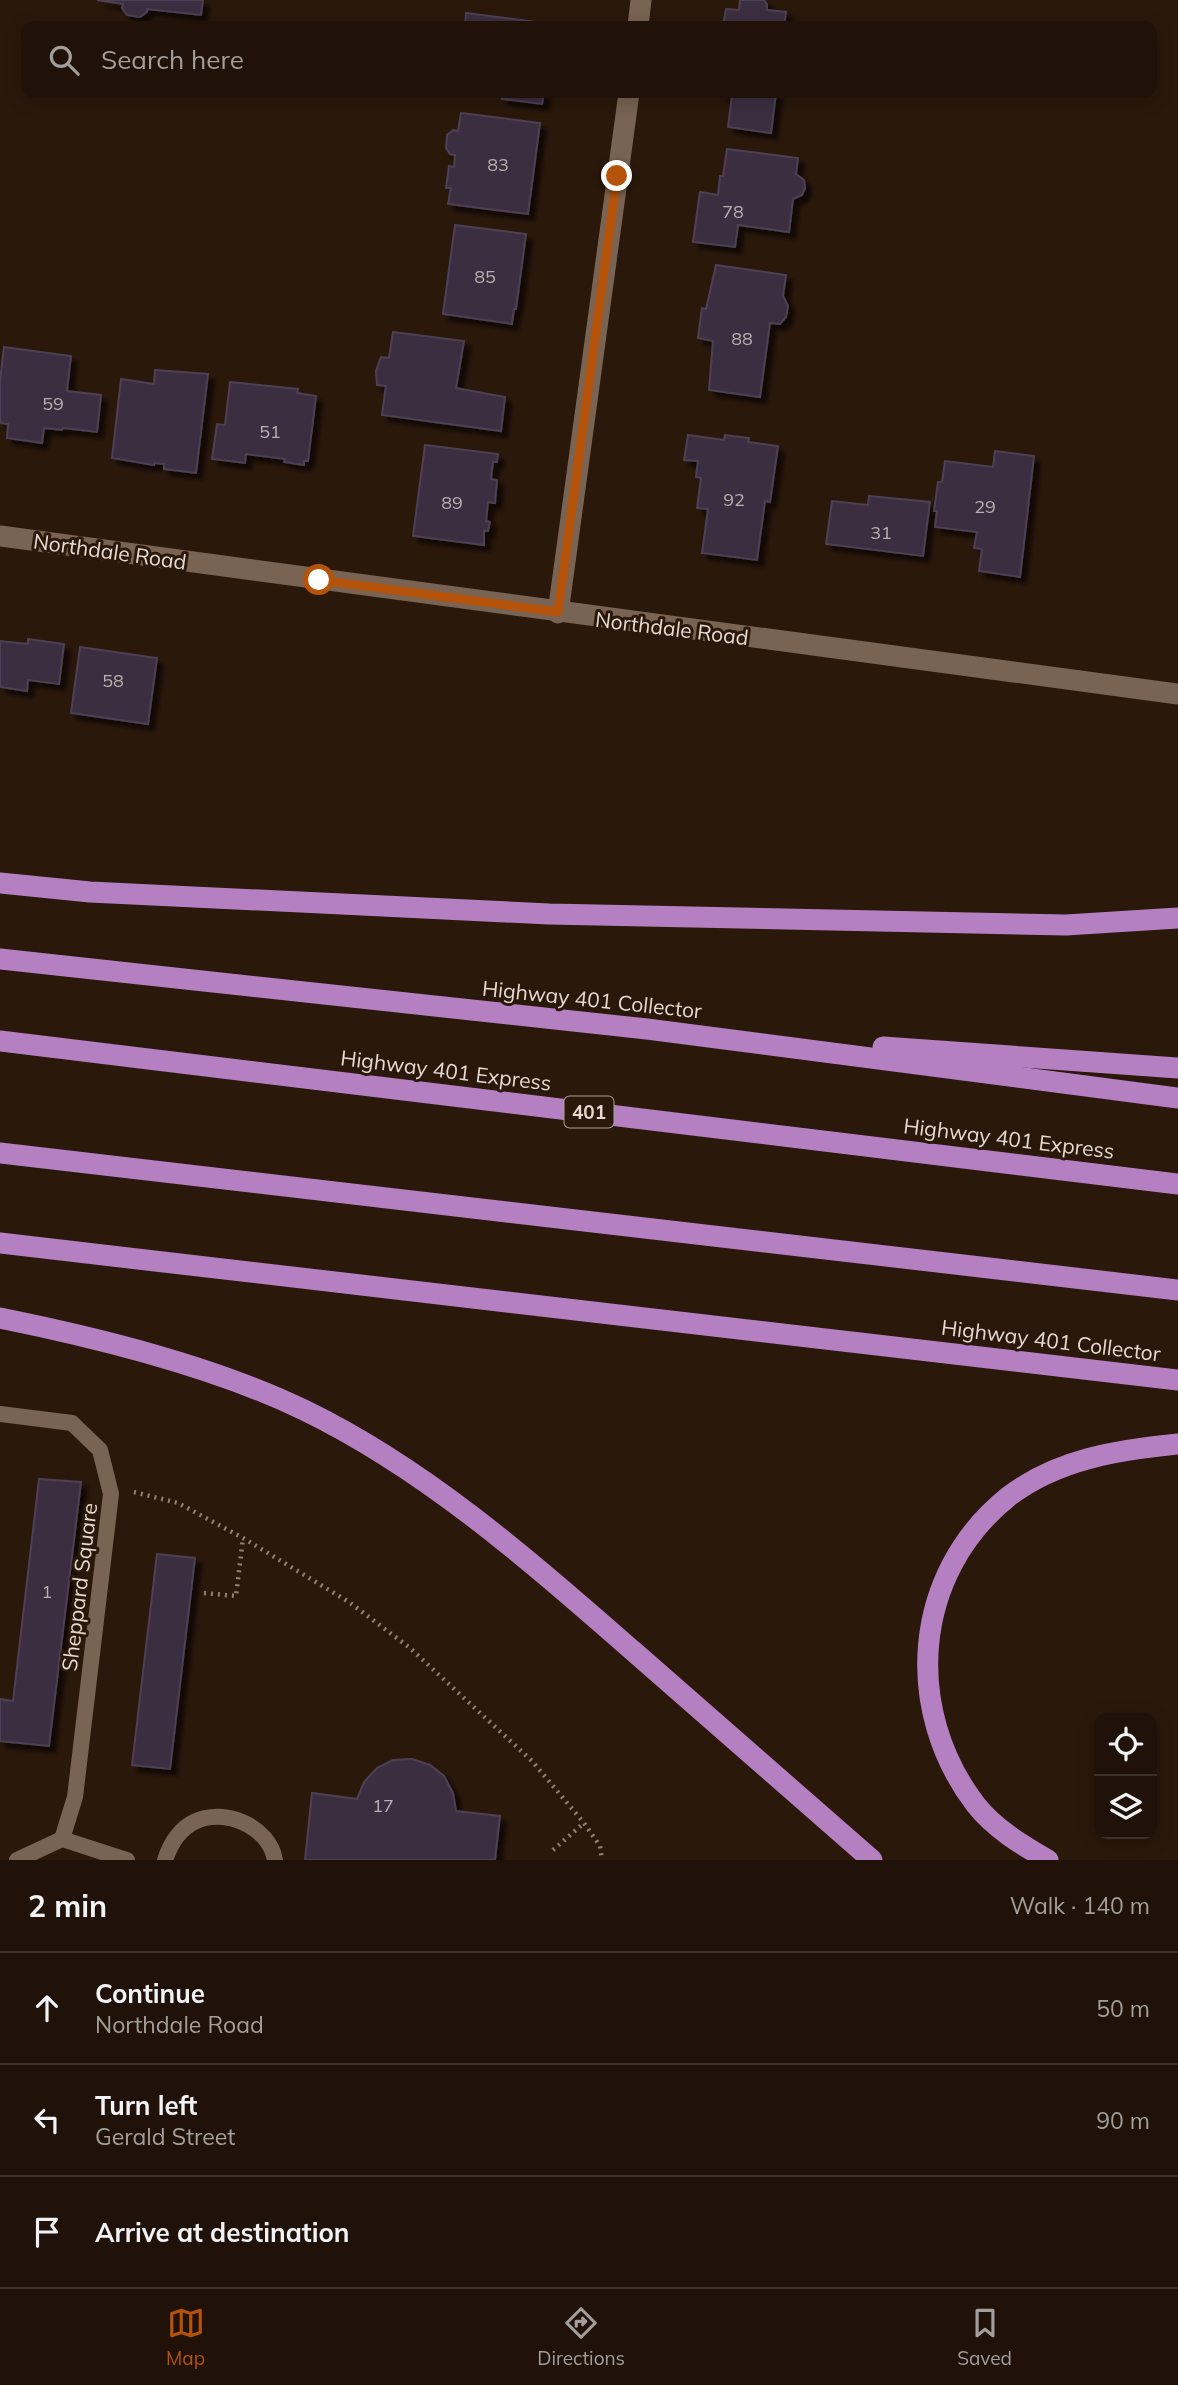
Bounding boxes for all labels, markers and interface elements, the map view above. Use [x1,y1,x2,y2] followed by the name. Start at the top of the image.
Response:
[21,21,1157,98] search box
[45,41,83,79] icon: search
[101,43,244,76] text: Search here
[487,153,509,176] house number: 83
[601,160,632,191] route end
[722,200,744,223] house number: 78
[474,265,496,288] house number: 85
[731,327,753,350] house number: 88
[42,392,64,415] house number: 59
[259,420,281,443] house number: 51
[723,488,745,511] house number: 92
[441,491,463,514] house number: 89
[974,495,996,518] house number: 29
[870,521,892,544] house number: 31
[32,527,188,575] street label: Northdale Road
[303,564,334,595] route start
[594,606,750,650] street label: Northdale Road
[102,669,124,692] house number: 58
[481,975,703,1024] street label: Highway 401 Collector
[339,1044,553,1096] street label: Highway 401 Express
[564,1096,614,1128] road number: 401
[902,1112,1116,1164] street label: Highway 401 Express
[940,1314,1162,1366] street label: Highway 401 Collector
[56,1501,102,1673] street label: Sheppard Square
[42,1580,52,1603] house number: 1
[1094,1713,1157,1839] map controls
[1094,1713,1157,1776] button: locate
[1094,1776,1157,1839] button: layers
[372,1794,394,1817] house number: 17
[28,1887,107,1925] text: 2 min
[1010,1891,1150,1920] text: Walk · 140 m
[95,1977,205,2010] text: Continue
[28,1989,66,2027] icon: ahead
[1096,1994,1150,2023] text: 50 m
[95,2010,264,2039] text: Northdale Road
[95,2089,197,2122] text: Turn left
[28,2101,66,2139] icon: left
[1096,2106,1150,2135] text: 90 m
[95,2122,235,2151] text: Gerald Street
[28,2213,66,2251] icon: arrive
[95,2216,350,2249] text: Arrive at destination
[166,2304,205,2370] tab: Map
[537,2304,625,2370] tab: Directions
[957,2304,1012,2370] tab: Saved

